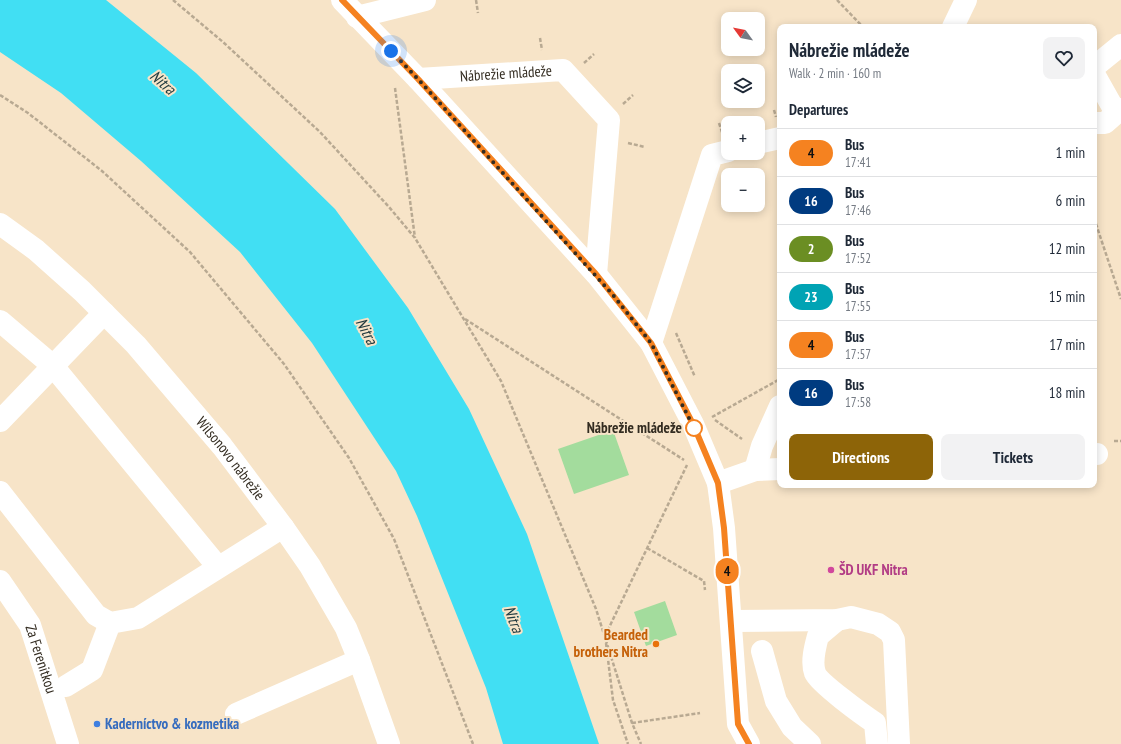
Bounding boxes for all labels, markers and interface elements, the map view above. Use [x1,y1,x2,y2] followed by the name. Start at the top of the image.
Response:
[721,12,765,56] north arrow
[721,12,765,212] map controls
[1043,37,1085,79] button: heart
[789,38,910,62] text: Nábrežie mládeže
[381,41,401,61] your location
[459,61,552,85] street label: Nábrežie mládeže
[721,64,765,108] button: layers
[789,65,881,82] text: Walk · 2 min · 160 m
[146,66,181,100] water label: Nitra
[789,100,848,119] text: Departures
[721,116,765,160] button: +
[845,135,864,154] text: Bus
[1055,143,1085,162] text: 1 min
[808,144,814,162] text: 4
[845,154,871,171] text: 17:41
[721,168,765,212] button: −
[845,183,864,202] text: Bus
[1055,191,1085,210] text: 6 min
[804,192,818,210] text: 16
[845,202,871,219] text: 17:46
[845,231,864,250] text: Bus
[1049,239,1085,258] text: 12 min
[808,240,814,258] text: 2
[845,250,871,267] text: 17:52
[845,279,864,298] text: Bus
[1049,287,1085,306] text: 15 min
[804,288,818,306] text: 23
[845,298,871,315] text: 17:55
[352,314,383,349] water label: Nitra
[845,327,864,346] text: Bus
[1049,335,1085,354] text: 17 min
[808,336,814,354] text: 4
[845,346,871,363] text: 17:57
[845,375,864,394] text: Bus
[1049,383,1085,402] text: 18 min
[804,384,818,402] text: 16
[845,394,871,411] text: 17:58
[192,412,269,504] street label: Wilsonovo nábrežie
[587,418,682,437] place label: Nábrežie mládeže
[685,419,703,437] marker: Nábrežie mládeže
[789,434,933,480] button: Directions
[941,434,1085,480] button: Tickets
[714,558,740,584] line badge: 4
[839,560,908,579] place label: ŠD UKF Nitra
[724,562,730,580] text: 4
[826,565,836,575] marker: ŠD UKF Nitra
[500,603,529,637] water label: Nitra
[22,622,61,696] street label: Za Ferenitkou
[574,625,648,661] place label: Bearded brothers Nitra
[651,639,661,649] marker: Bearded brothers Nitra
[105,714,239,733] place label: Kaderníctvo & kozmetika
[92,719,102,729] marker: Kaderníctvo & kozmetika

